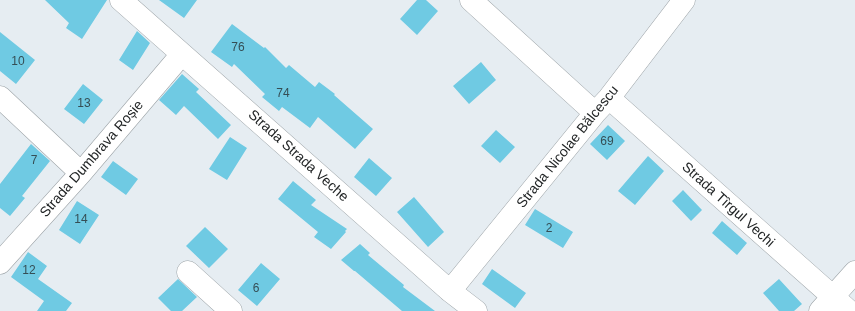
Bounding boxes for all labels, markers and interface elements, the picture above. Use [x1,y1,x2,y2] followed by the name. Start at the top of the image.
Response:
[231,41,245,55] house number: 76
[11,55,25,69] house number: 10
[513,82,623,212] street label: Strada Nicolae Bălcescu
[276,87,290,101] house number: 74
[37,97,147,221] street label: Strada Dumbrava Roșie
[77,97,91,111] house number: 13
[244,107,352,205] street label: Strada Strada Veche
[600,135,614,149] house number: 69
[31,154,37,168] house number: 7
[678,159,778,251] street label: Strada Tîrgul Vechi
[74,213,88,227] house number: 14
[546,222,552,236] house number: 2
[22,264,36,278] house number: 12
[253,282,259,296] house number: 6

